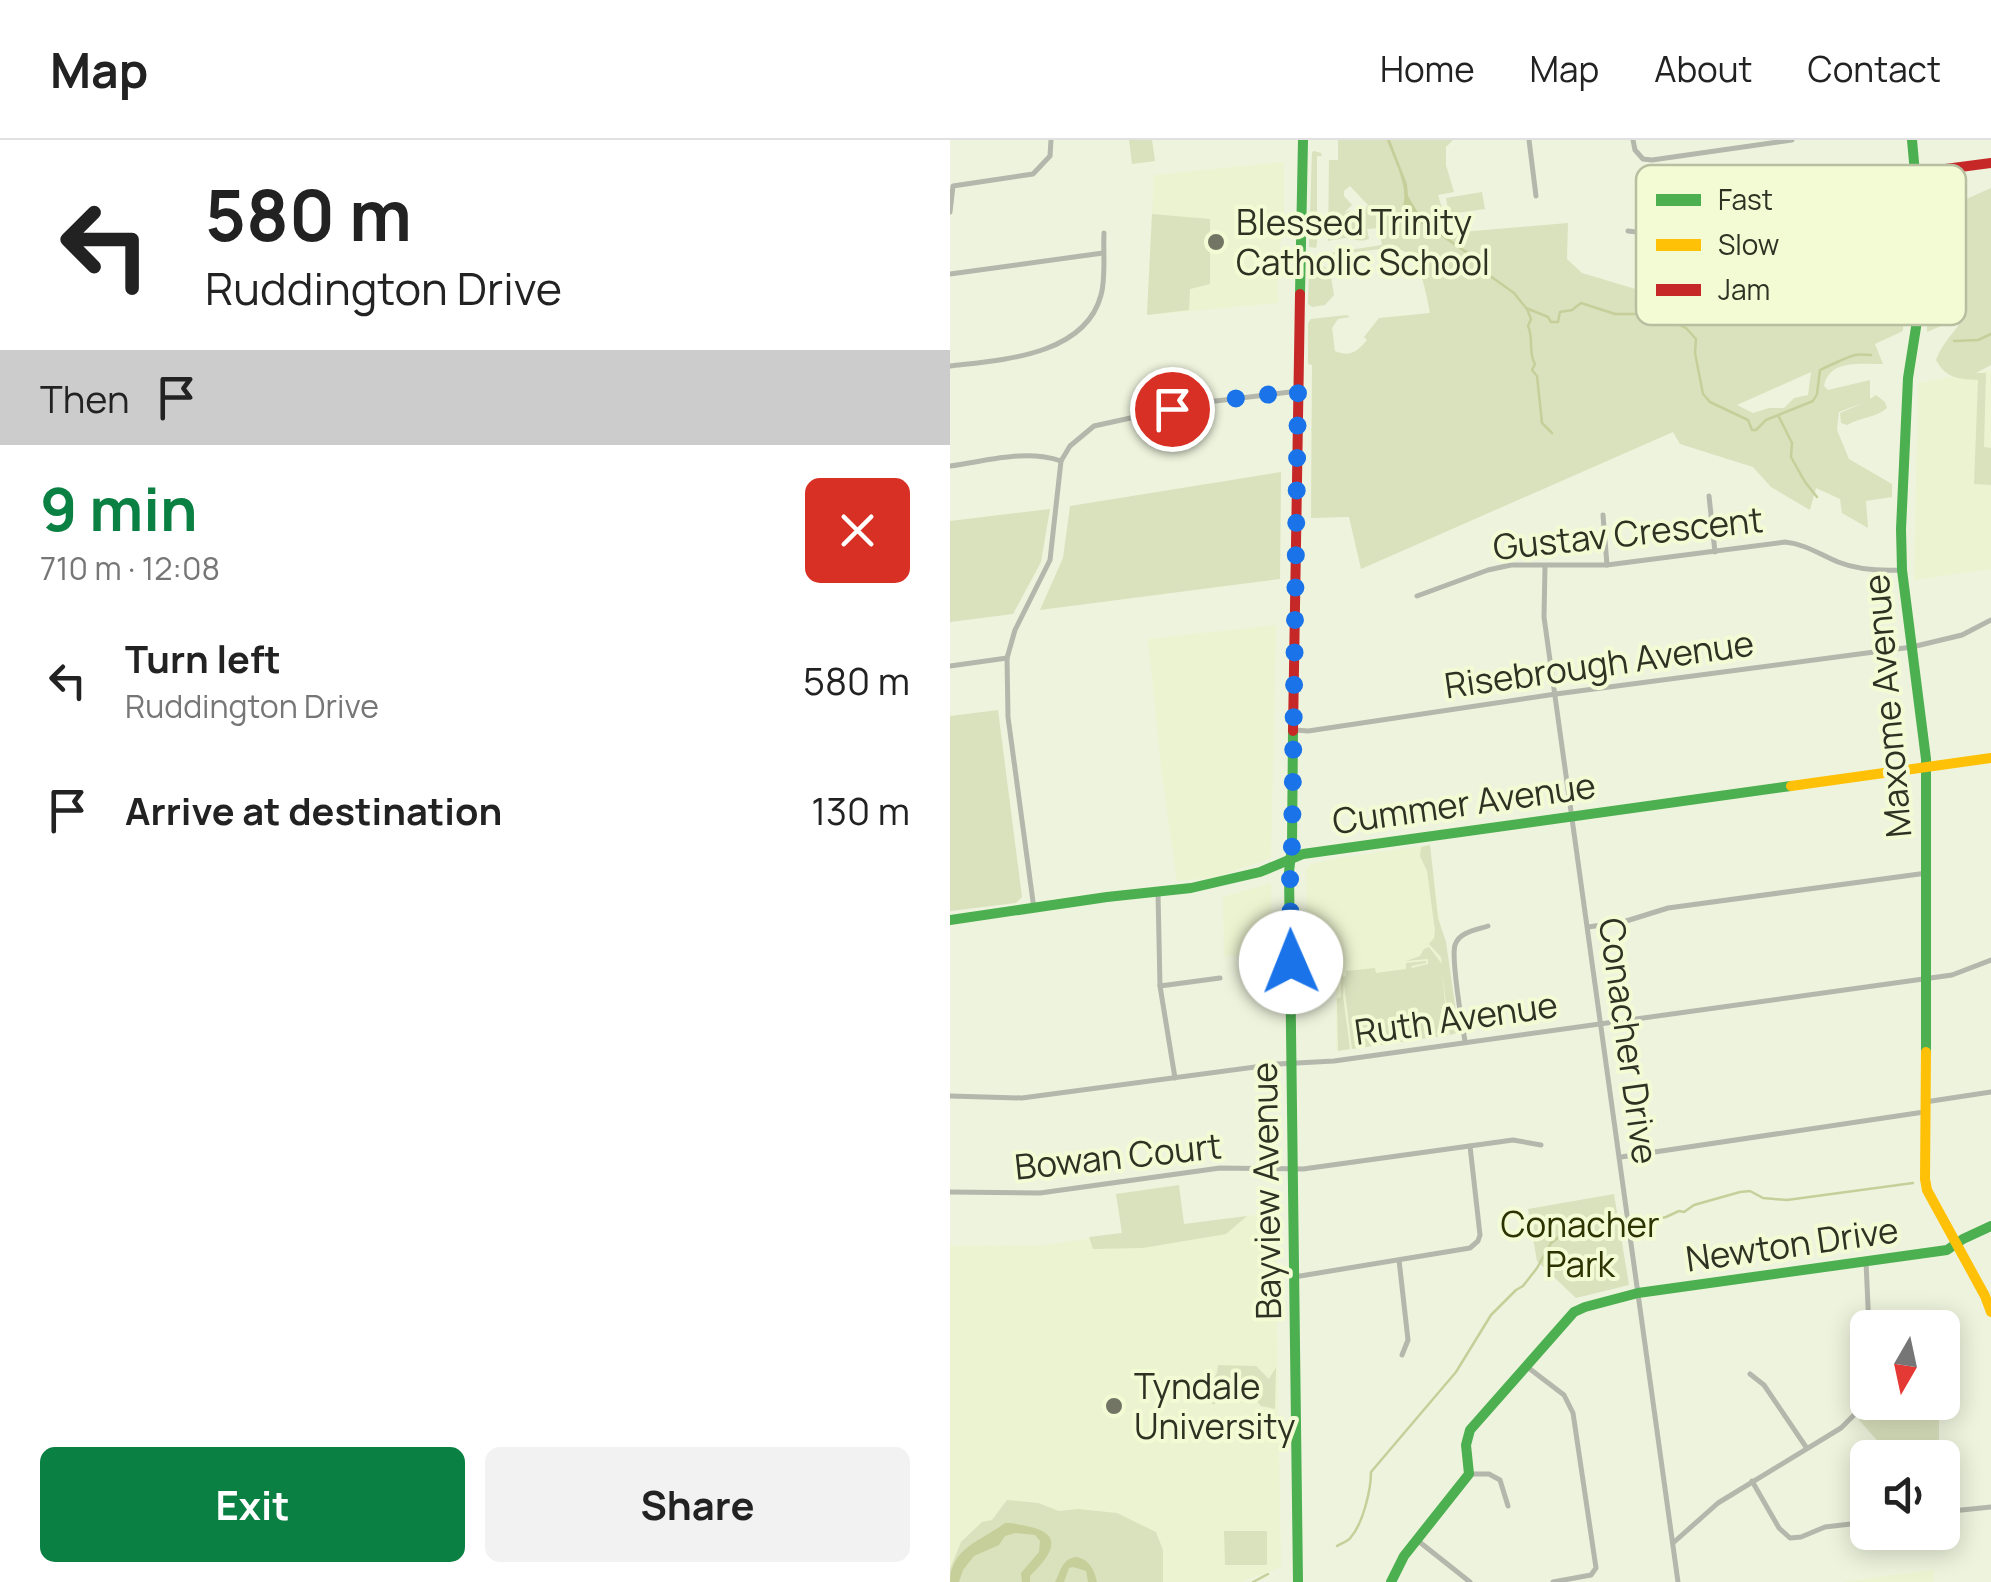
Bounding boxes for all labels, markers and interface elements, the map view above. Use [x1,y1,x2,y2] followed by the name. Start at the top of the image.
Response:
[50,37,148,102] text: Map
[1380,45,1475,93] text: Home
[1530,45,1599,93] text: Map
[1654,45,1753,93] text: About
[1808,45,1941,93] text: Contact
[1636,165,1966,325] legend
[205,166,412,262] text: 580 m
[40,180,170,310] icon: left
[1718,180,1773,218] text: Fast
[1236,198,1490,286] place label: Blessed Trinity Catholic School
[1718,225,1779,263] text: Slow
[1205,231,1227,253] marker: Blessed Trinity Catholic School
[205,257,562,319] text: Ruddington Drive
[1718,270,1770,308] text: Jam
[1130,367,1215,452] pin
[149,370,204,425] icon: arrive
[40,372,129,424] text: Then
[1145,382,1200,437] icon: arrive
[40,467,198,549] text: 9 min
[805,478,910,583] button: close
[1491,495,1765,571] street label: Gustav Crescent
[40,546,220,590] text: 710 m · 12:08
[1852,572,1922,840] street label: Maxome Avenue
[1441,619,1757,709] street label: Risebrough Avenue
[125,632,281,684] text: Turn left
[40,653,95,708] icon: left
[803,654,910,706] text: 580 m
[125,684,379,728] text: Ruddington Drive
[1329,761,1599,845] street label: Cummer Avenue
[40,783,95,838] icon: arrive
[125,784,502,836] text: Arrive at destination
[811,784,910,836] text: 130 m
[1239,910,1343,1014] position arrow
[1588,915,1670,1167] street label: Conacher Drive
[1351,980,1561,1056] street label: Ruth Avenue
[1240,1062,1292,1320] street label: Bayview Avenue
[1012,1121,1224,1191] street label: Bowan Court
[1500,1200,1660,1288] park label: Conacher Park
[1683,1205,1901,1283] street label: Newton Drive
[1850,1310,1960,1420] north arrow
[1850,1310,1960,1550] map controls
[1134,1362,1296,1450] place label: Tyndale University
[1103,1395,1125,1417] marker: Tyndale University
[1850,1440,1960,1550] button: sound
[40,1447,465,1562] button: Exit
[485,1447,910,1562] button: Share

